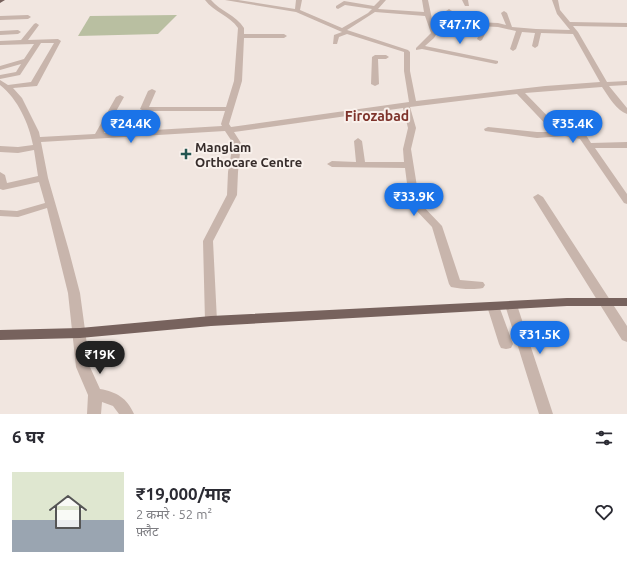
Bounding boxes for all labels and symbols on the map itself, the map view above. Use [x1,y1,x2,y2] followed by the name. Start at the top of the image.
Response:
[427,11,493,45] pin: ₹47.7K
[345,108,409,124] district label: Firozabad
[98,110,164,144] pin: ₹24.4K
[540,110,606,144] pin: ₹35.4K
[195,140,302,169] place label: Manglam Orthocare Centre
[180,148,192,160] marker: Manglam Orthocare Centre
[381,183,447,217] pin: ₹33.9K
[507,321,573,355] pin: ₹31.5K
[76,341,124,375] pin: ₹19K

